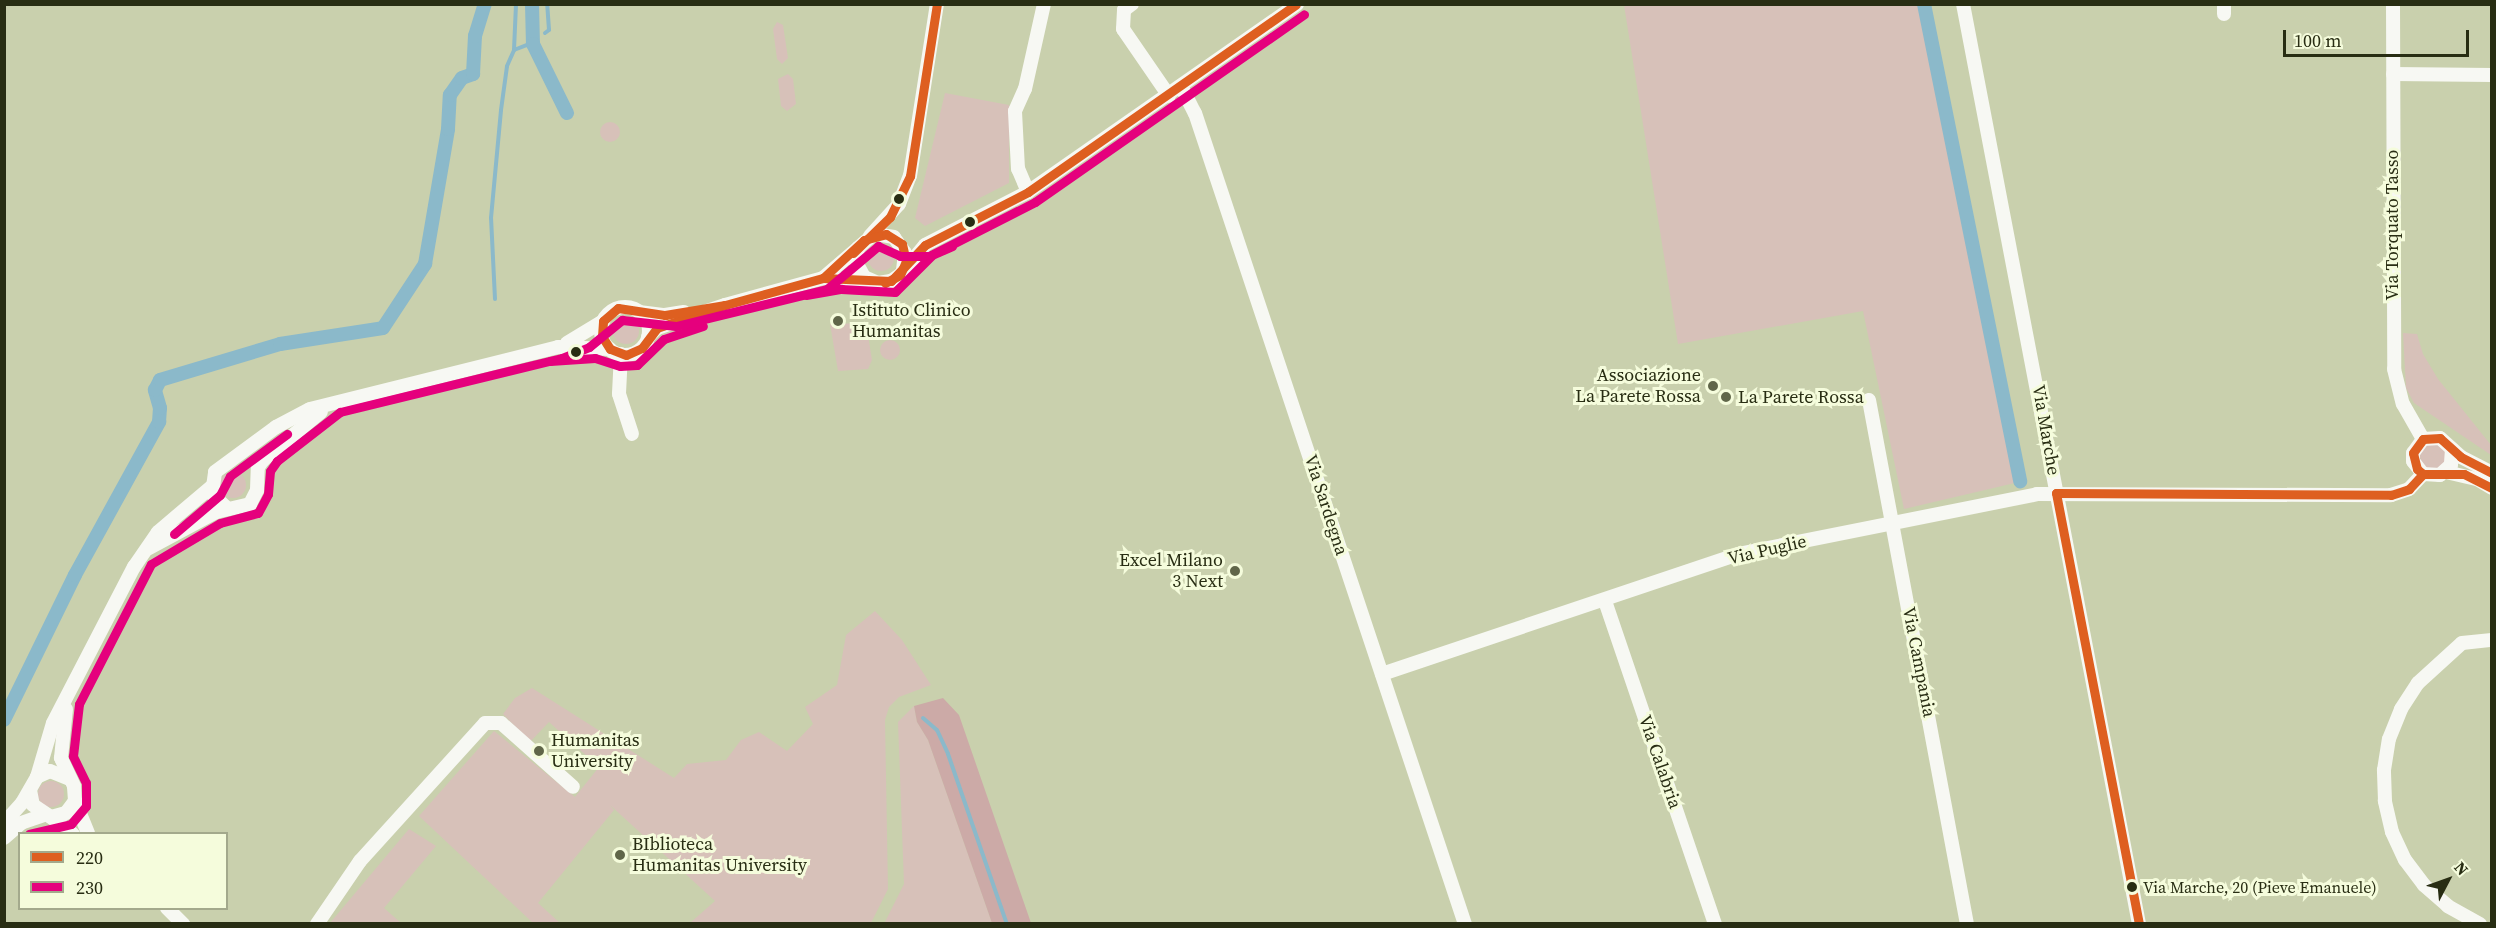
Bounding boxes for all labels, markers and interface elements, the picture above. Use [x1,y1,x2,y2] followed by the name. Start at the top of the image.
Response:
[2286,18,2472,56] scale bar
[2294,28,2341,53] text: 100 m
[2381,149,2403,301] street label: Via Torquato Tasso
[893,193,905,205] unlabelled marker
[964,216,976,228] unlabelled marker
[852,300,971,342] place label: Istituto Clinico Humanitas
[829,312,847,330] marker: Istituto Clinico Humanitas
[570,346,582,358] unlabelled marker
[1575,365,1701,407] place label: Associazione La Parete Rossa
[1706,379,1720,393] marker: Associazione La Parete Rossa
[2027,383,2065,477] street label: Via Marche
[1738,386,1864,408] place label: La Parete Rossa
[1719,390,1733,404] marker: La Parete Rossa
[1300,452,1352,558] street label: Via Sardegna
[1725,530,1809,570] street label: Via Puglie
[1119,550,1223,592] place label: Excel Milano 3 Next
[1228,564,1242,578] marker: Excel Milano 3 Next
[1898,605,1940,719] street label: Via Campania
[1634,712,1686,812] street label: Via Calabria
[551,730,640,772] place label: Humanitas University
[532,744,546,758] marker: Humanitas University
[18,832,228,910] legend
[632,834,807,876] place label: BIblioteca Humanitas University
[76,845,103,870] text: 220
[613,848,627,862] marker: BIblioteca Humanitas University
[2418,850,2478,910] north arrow
[2449,857,2474,880] text: N
[76,875,103,900] text: 230
[2143,877,2377,897] place label: Via Marche, 20 (Pieve Emanuele)
[2126,881,2138,893] marker: Via Marche, 20 (Pieve Emanuele)

